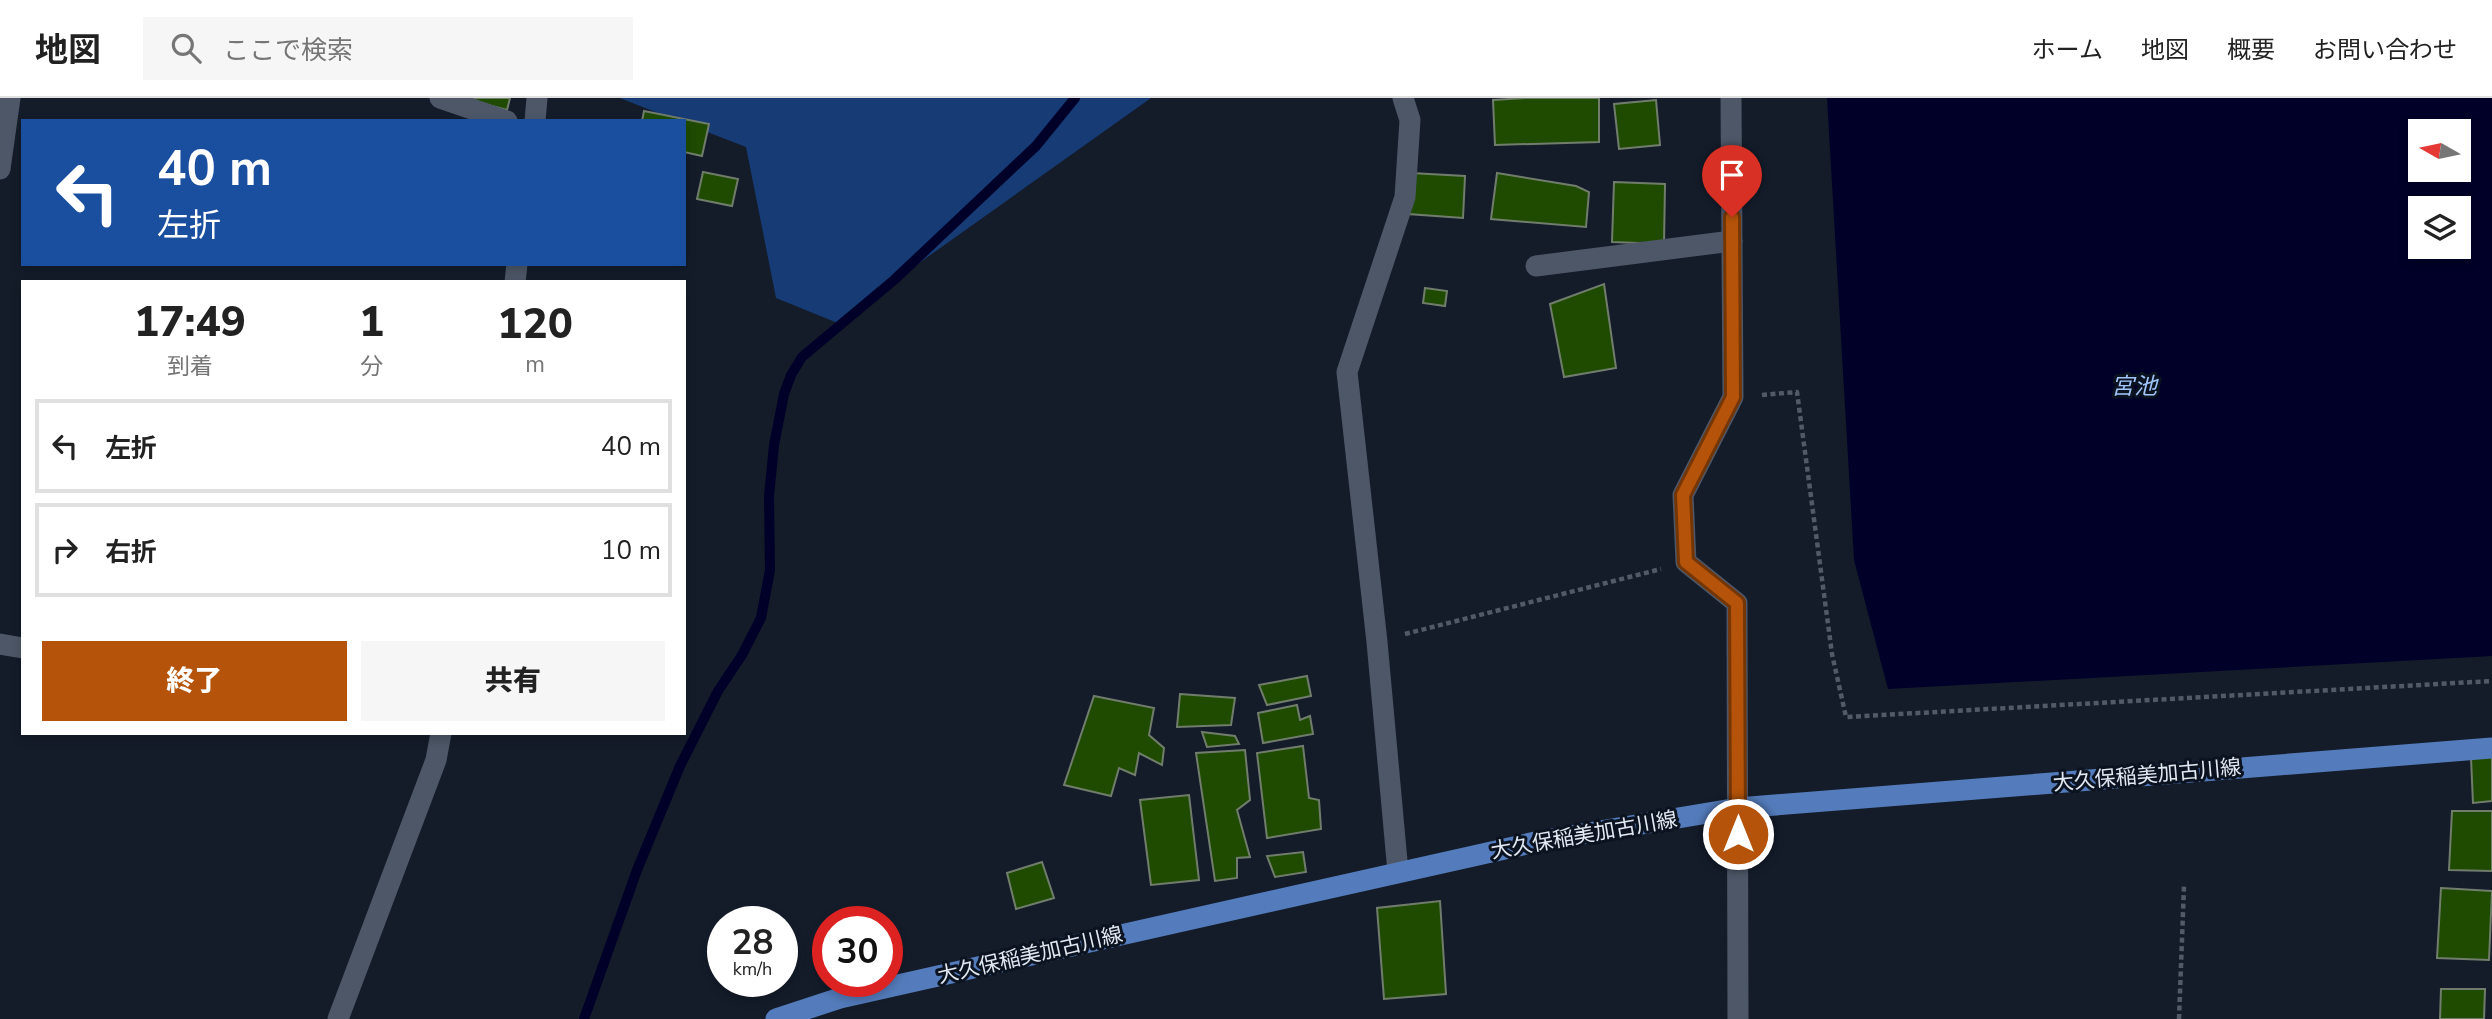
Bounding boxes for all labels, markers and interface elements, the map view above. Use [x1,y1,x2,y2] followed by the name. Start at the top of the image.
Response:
[143,17,633,80] search box
[35,28,101,73] text: 地図
[167,29,205,67] icon: search
[223,33,353,68] text: ここで検索
[2032,34,2103,66] text: ホーム
[2141,34,2189,66] text: 地図
[2227,34,2275,66] text: 概要
[2313,34,2457,66] text: お問い合わせ
[2408,119,2471,182] north arrow
[2408,119,2471,259] map controls
[157,135,272,202] text: 40 m
[1702,145,1762,217] pin
[42,147,133,238] icon: left
[1713,156,1751,194] icon: arrive
[2408,196,2471,259] button: layers
[157,204,221,247] text: 左折
[134,294,246,351] text: 17:49
[359,294,384,351] text: 1
[497,296,573,353] text: 120
[525,349,545,380] text: m
[167,351,213,382] text: 到着
[360,351,383,382] text: 分
[2111,371,2159,402] water label: 宮池
[46,427,84,465] icon: left
[601,429,661,464] text: 40 m
[105,431,157,466] text: 左折
[46,531,84,569] icon: right
[601,533,661,568] text: 10 m
[105,535,157,570] text: 右折
[42,641,347,721] button: 終了
[361,641,665,721] button: 共有
[2052,753,2242,797] street label: 大久保稲美加古川線
[1701,797,1775,871] position arrow
[1489,805,1679,865] street label: 大久保稲美加古川線
[812,906,903,997] speed limit sign: 30
[731,919,774,966] text: 28
[935,920,1125,990] street label: 大久保稲美加古川線
[733,957,772,981] text: km/h

